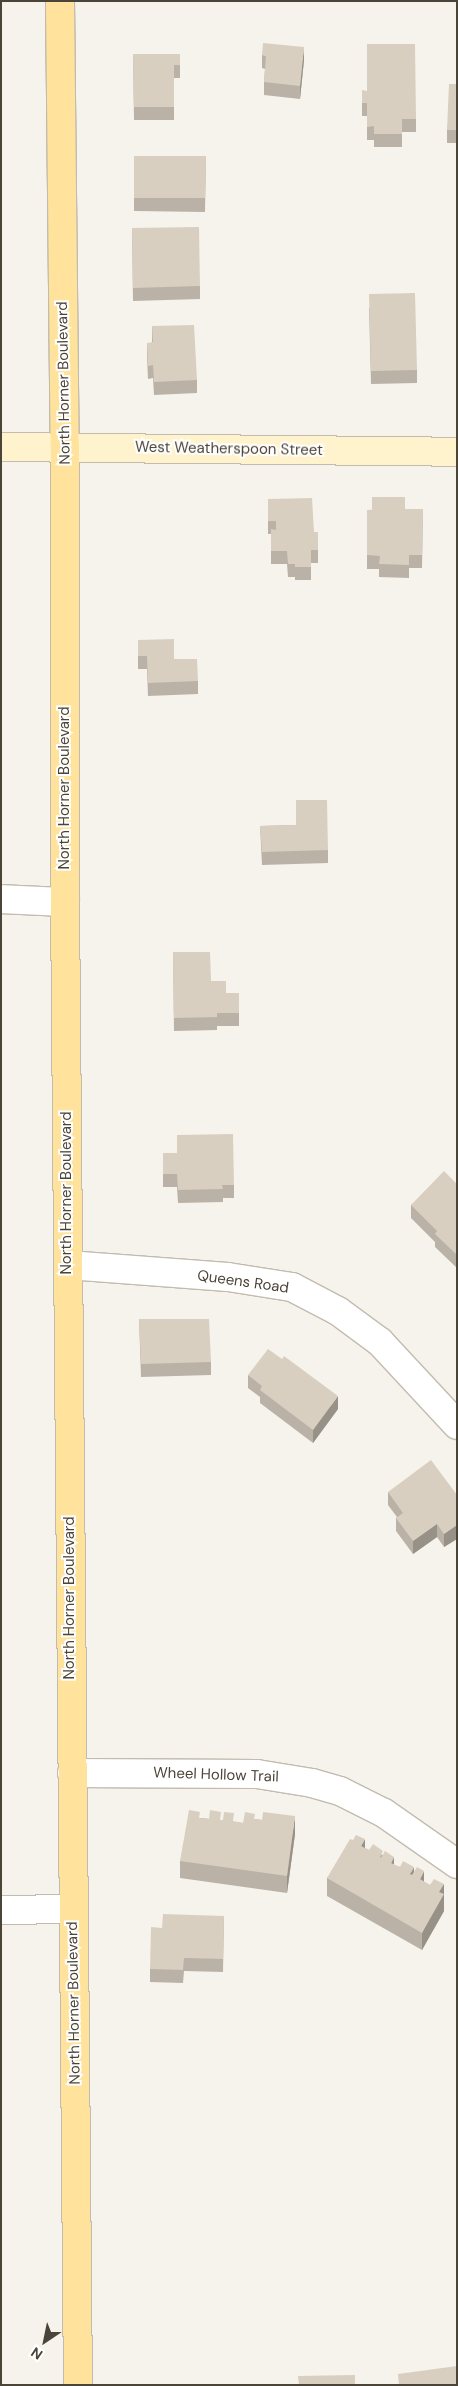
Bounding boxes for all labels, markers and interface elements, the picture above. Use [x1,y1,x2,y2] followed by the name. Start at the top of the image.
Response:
[54,301,74,465] street label: North Horner Boulevard
[135,438,323,460] street label: West Weatherspoon Street
[56,706,74,870] street label: North Horner Boulevard
[58,1111,76,1275] street label: North Horner Boulevard
[196,1267,290,1297] street label: Queens Road
[61,1516,79,1680] street label: North Horner Boulevard
[153,1764,279,1786] street label: Wheel Hollow Trail
[64,1921,84,2085] street label: North Horner Boulevard
[20,2316,70,2366] north arrow
[27,2343,46,2364] text: N

